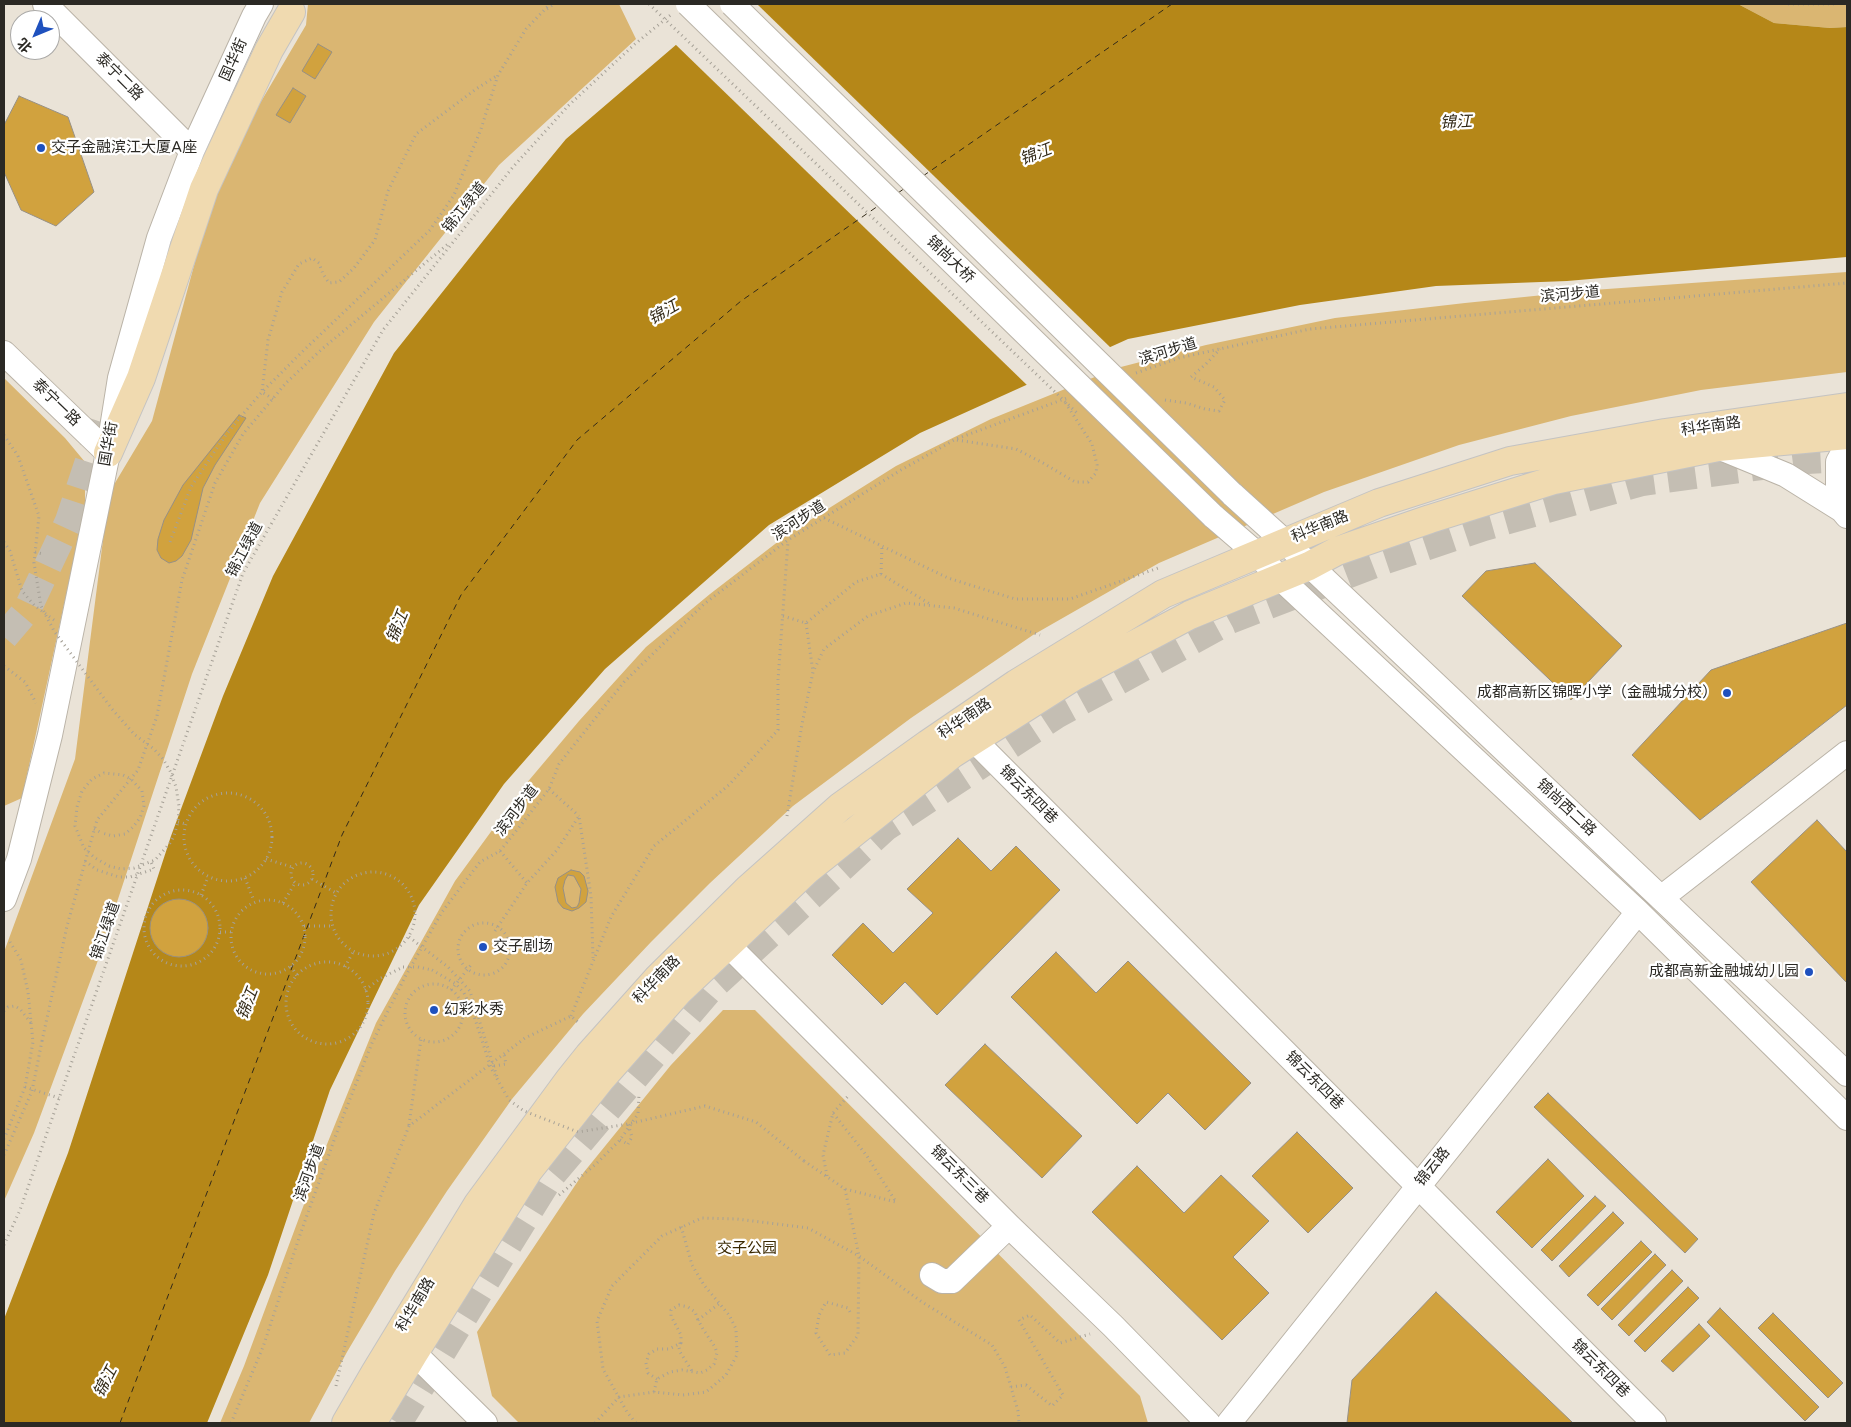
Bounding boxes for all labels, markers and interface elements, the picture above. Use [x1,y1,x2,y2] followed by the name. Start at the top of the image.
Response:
[10,10,60,60] north arrow
[14,34,36,56] text: 北
[217,36,251,84] street label: 国华街
[91,49,147,105] street label: 泰宁二路
[1440,113,1472,133] water label: 锦江
[51,139,197,157] place label: 交子金融滨江大厦A座
[1018,140,1054,170] water label: 锦江
[35,142,47,154] marker: 交子金融滨江大厦A座
[439,179,491,237] street label: 锦江绿道
[922,233,978,287] street label: 锦尚大桥
[1539,283,1601,307] street label: 滨河步道
[645,297,683,329] water label: 锦江
[1137,335,1199,369] street label: 滨河步道
[28,376,84,430] street label: 泰宁一路
[1680,414,1742,440] street label: 科华南路
[96,420,122,468] street label: 国华街
[769,497,829,545] street label: 滨河步道
[1289,507,1351,547] street label: 科华南路
[223,519,267,581] street label: 锦江绿道
[383,609,413,645] water label: 锦江
[1477,684,1717,702] place label: 成都高新区锦晖小学（金融城分校）
[1721,687,1733,699] marker: 成都高新区锦晖小学（金融城分校）
[935,695,995,743] street label: 科华南路
[995,762,1061,828] street label: 锦云东四巷
[1532,776,1600,840] street label: 锦尚西二路
[491,782,543,840] street label: 滨河步道
[88,900,124,962] street label: 锦江绿道
[493,938,553,956] place label: 交子剧场
[477,941,489,953] marker: 交子剧场
[630,952,684,1008] street label: 科华南路
[1649,963,1799,981] place label: 成都高新金融城幼儿园
[1803,966,1815,978] marker: 成都高新金融城幼儿园
[233,986,263,1022] water label: 锦江
[444,1001,504,1019] place label: 幻彩水秀
[428,1004,440,1016] marker: 幻彩水秀
[1281,1048,1347,1114] street label: 锦云东四巷
[291,1142,329,1204] street label: 滨河步道
[926,1142,992,1208] street label: 锦云东三巷
[1412,1144,1454,1190] street label: 锦云路
[717,1240,777,1258] park label: 交子公园
[393,1275,439,1335] street label: 科华南路
[1567,1336,1633,1402] street label: 锦云东四巷
[90,1363,122,1401] water label: 锦江

